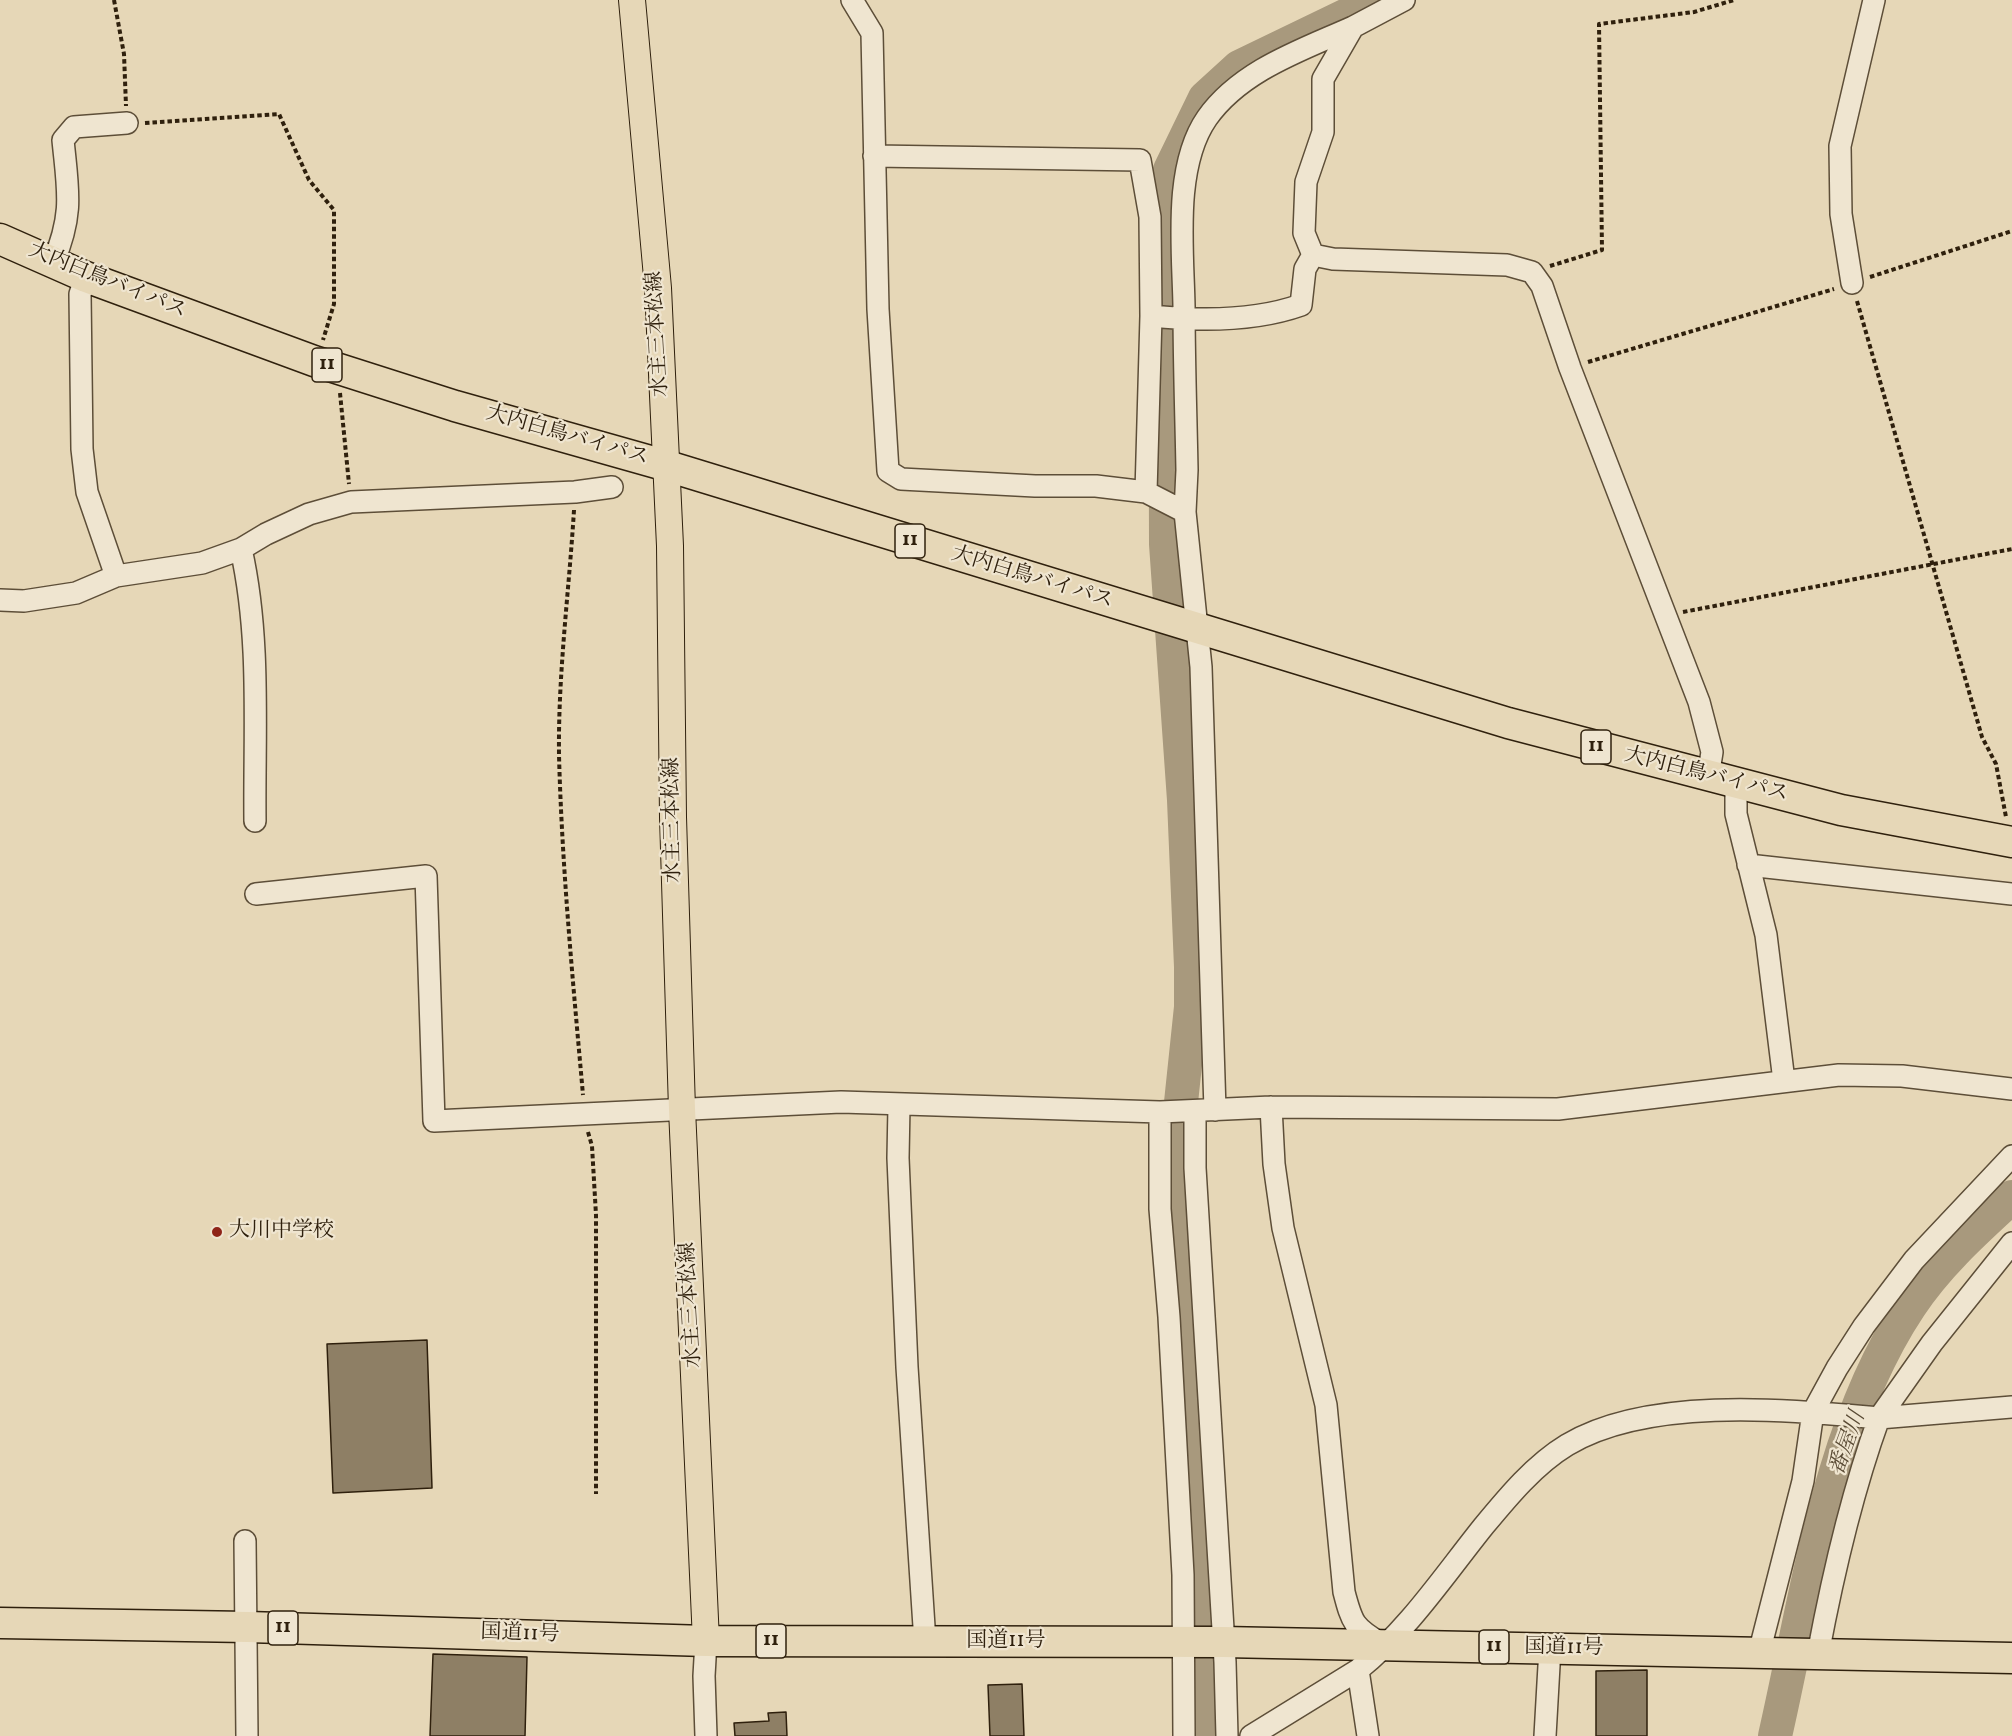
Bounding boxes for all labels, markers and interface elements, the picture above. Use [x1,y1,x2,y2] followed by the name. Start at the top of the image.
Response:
[24,239,190,325] street label: 大内白鳥バイパス
[643,270,675,398] street label: 水主三本松線
[312,348,342,382] road number: 11
[483,402,651,472] street label: 大内白鳥バイパス
[895,524,925,558] road number: 11
[948,542,1116,616] street label: 大内白鳥バイパス
[1581,730,1611,764] road number: 11
[1621,743,1791,809] street label: 大内白鳥バイパス
[660,757,688,883] street label: 水主三本松線
[229,1219,334,1245] place label: 大川中学校
[210,1225,224,1239] marker: 大川中学校
[676,1241,708,1369] street label: 水主三本松線
[1825,1408,1873,1480] water label: 番屋川
[268,1611,298,1645] road number: 11
[480,1621,560,1649] street label: 国道11号
[756,1624,786,1658] road number: 11
[966,1629,1046,1655] street label: 国道11号
[1479,1630,1509,1664] road number: 11
[1524,1636,1604,1662] street label: 国道11号

